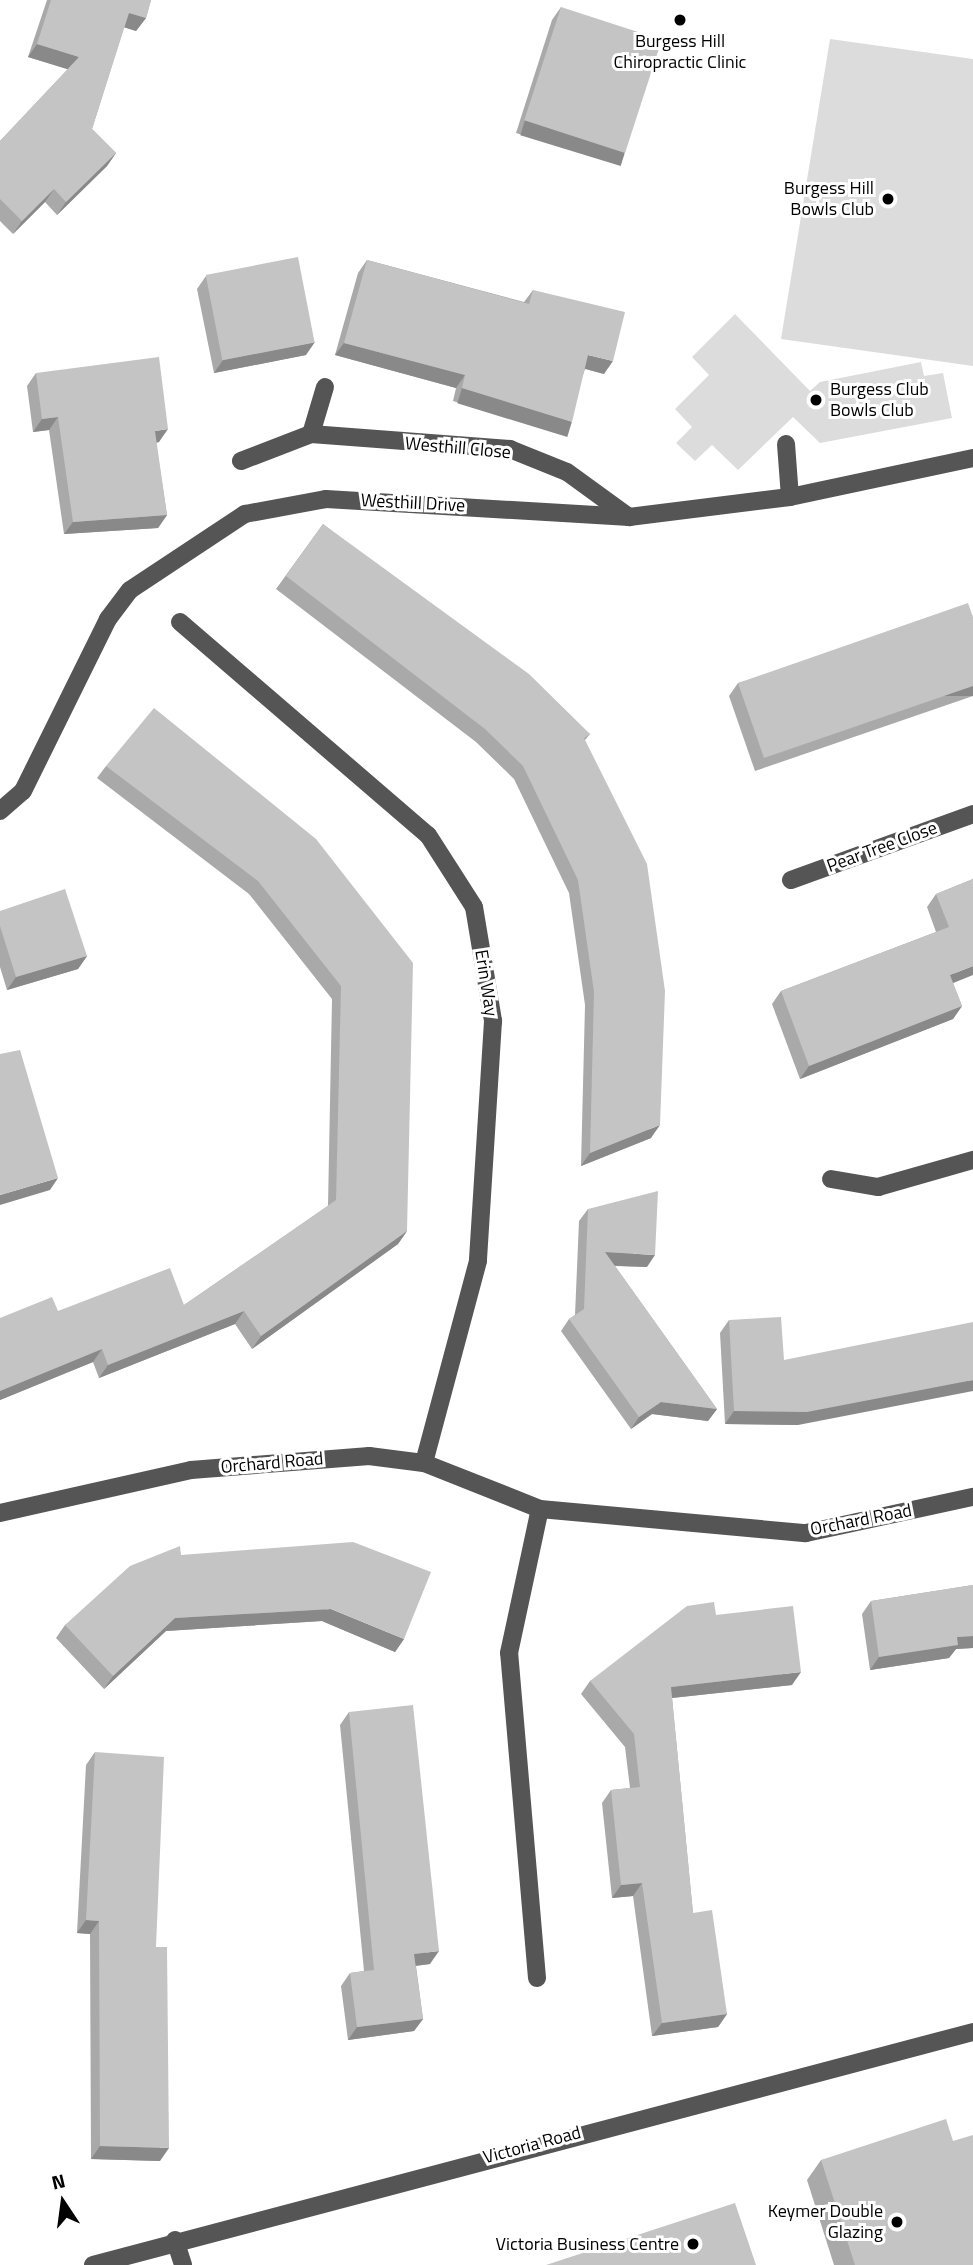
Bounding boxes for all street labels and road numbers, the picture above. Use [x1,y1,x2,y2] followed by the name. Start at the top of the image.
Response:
[404,433,512,463] street label: Westhill Close
[360,489,466,517] street label: Westhill Drive
[824,817,940,877] street label: Pear Tree Close
[470,948,502,1018] street label: Erin Way
[220,1448,324,1478] street label: Orchard Road
[808,1500,914,1540] street label: Orchard Road
[481,2122,583,2168] street label: Victoria Road

